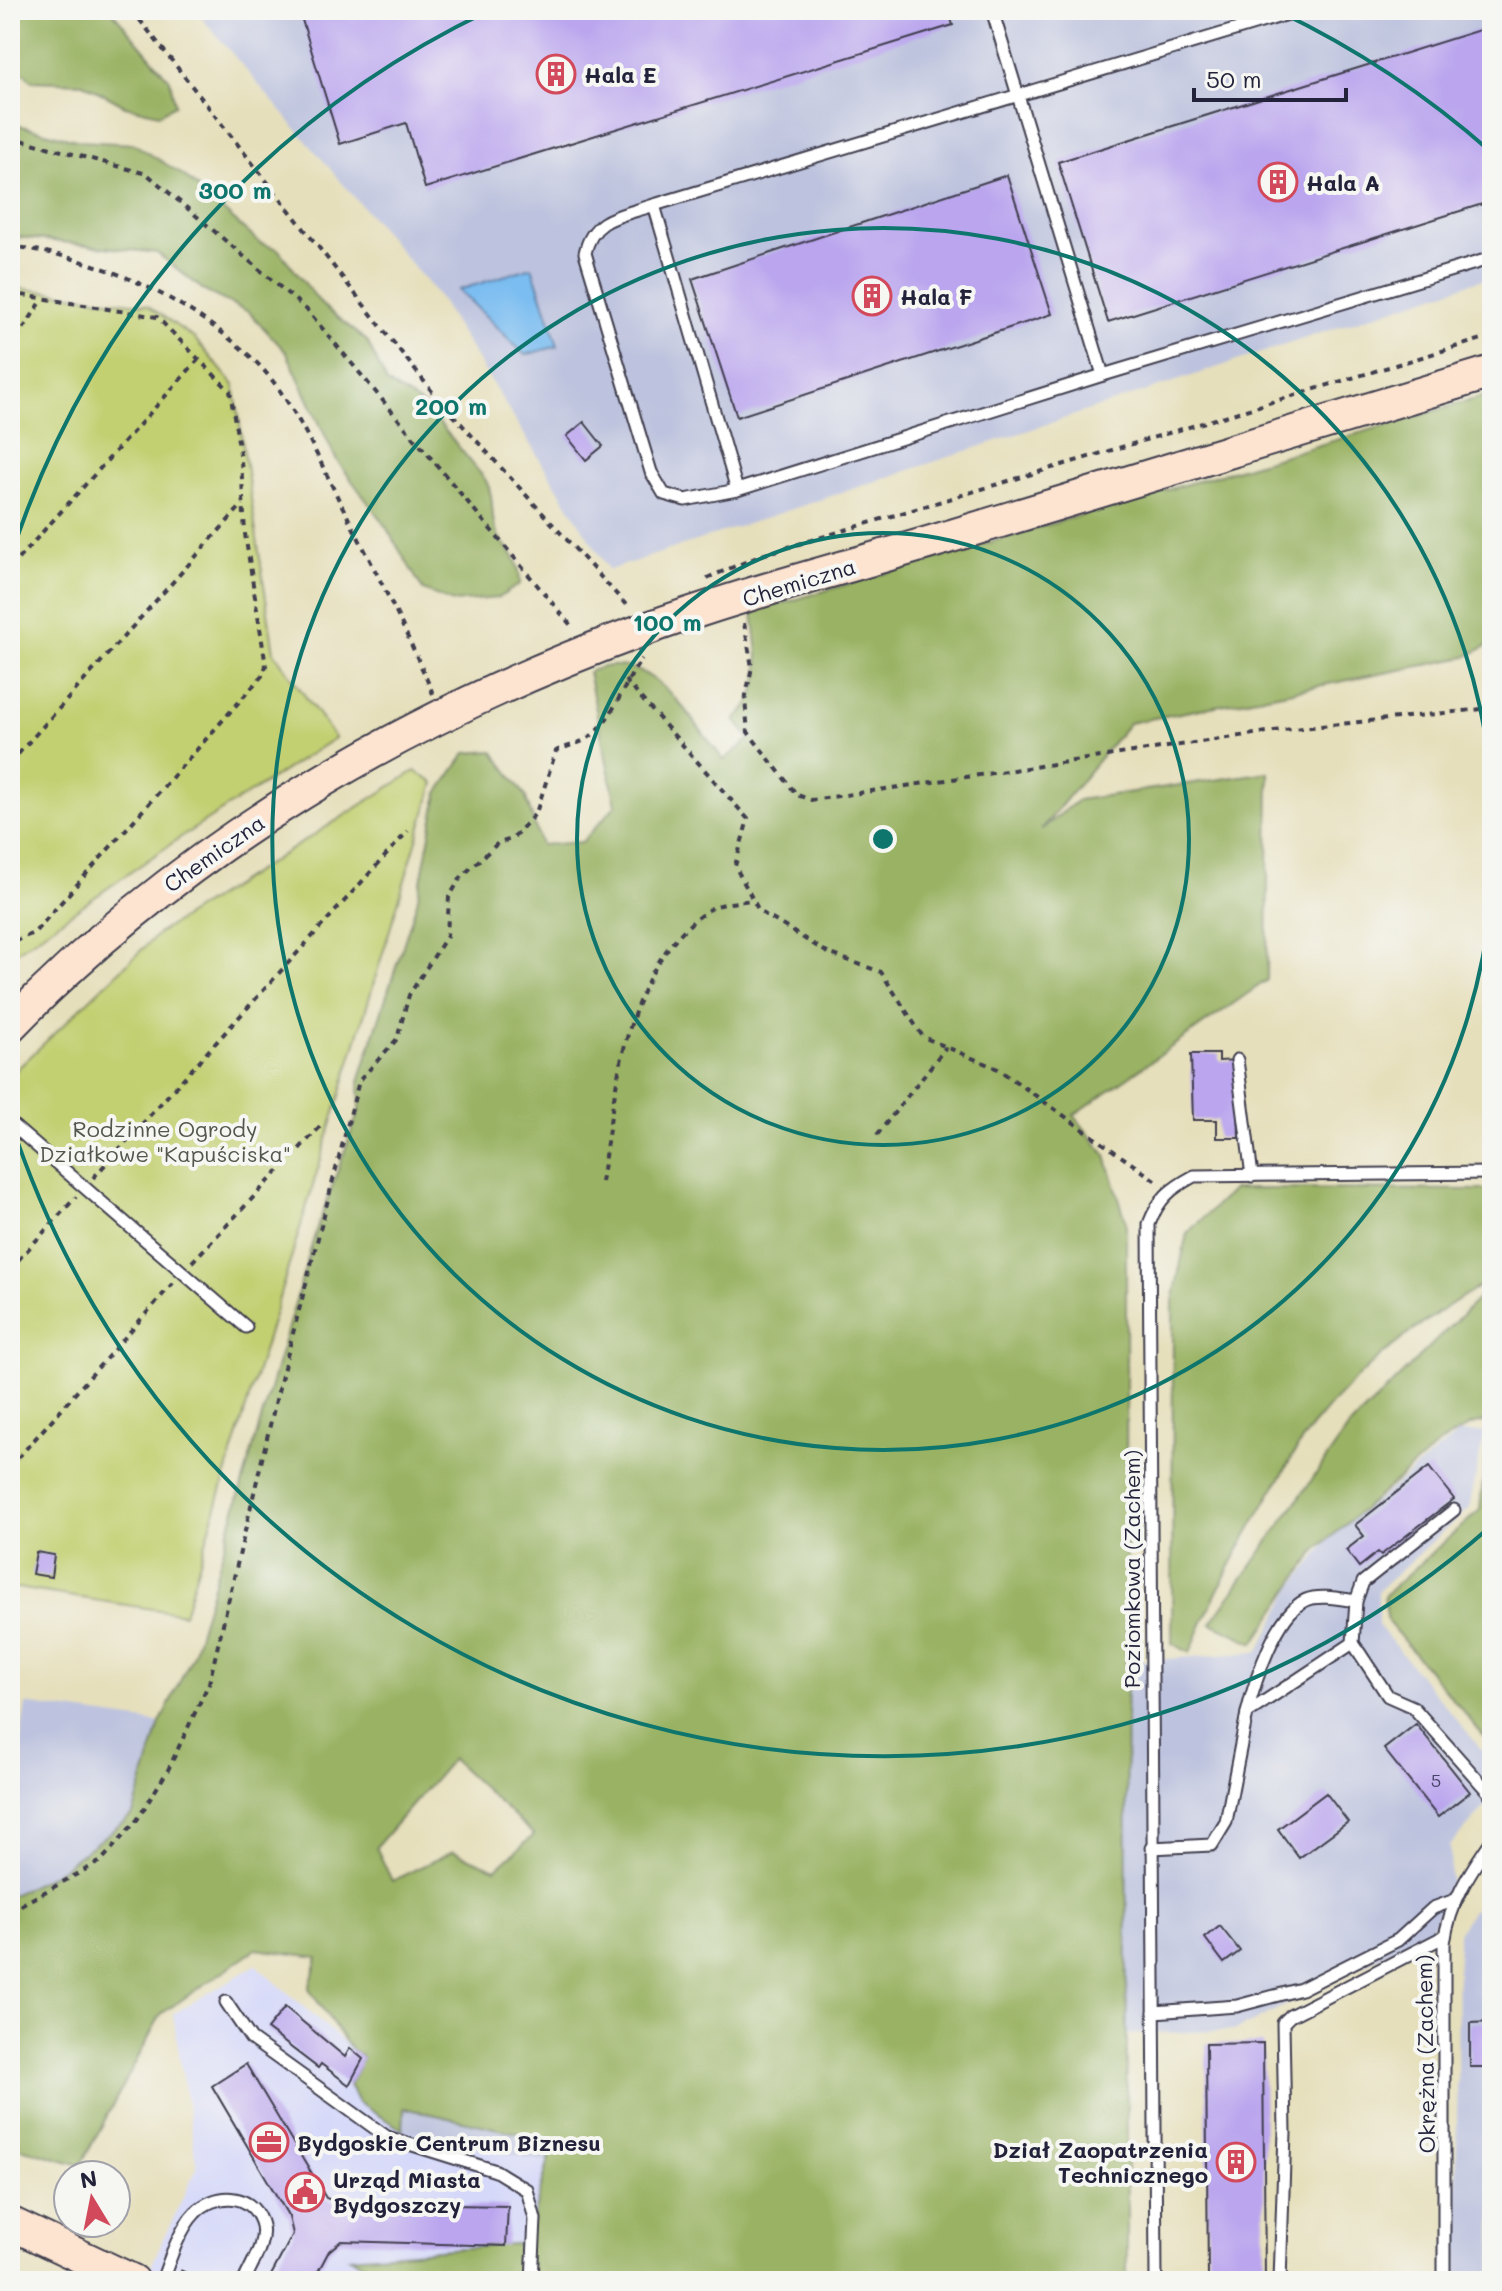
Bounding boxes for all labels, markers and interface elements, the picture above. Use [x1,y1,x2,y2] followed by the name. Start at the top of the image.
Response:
[1194,52,1346,102] scale bar
[535,53,577,95] building icon: Hala E
[584,60,657,89] place label: Hala E
[1206,63,1262,94] text: 50 m
[1257,161,1299,203] building icon: Hala A
[1306,168,1380,197] place label: Hala A
[199,174,271,205] text: 300 m
[851,275,893,317] building icon: Hala F
[900,282,973,311] place label: Hala F
[415,390,487,421] text: 200 m
[739,551,859,613] street label: Chemiczna
[632,606,702,637] text: 100 m
[158,808,270,898] street label: Chemiczna
[869,825,897,853] centre of rings
[39,1114,291,1168] park label: Rodzinne Ogrody Działkowe "Kapuściska"
[1117,1450,1146,1688] street label: Poziomkowa (Zachem)
[1431,1768,1441,1792] house number: 5
[1409,1954,1441,2154] street label: Okrężna (Zachem)
[248,2121,290,2163] office icon: Bydgoskie Centrum Biznesu
[297,2128,601,2157] place label: Bydgoskie Centrum Biznesu
[993,2135,1208,2189] place label: Dział Zaopatrzenia Technicznego
[1215,2141,1257,2183] building icon: Dział Zaopatrzenia Technicznego
[52,2159,132,2239] north arrow
[78,2163,99,2195] text: N
[333,2165,481,2219] place label: Urząd Miasta Bydgoszczy
[284,2171,326,2213] public building icon: Urząd Miasta Bydgoszczy

